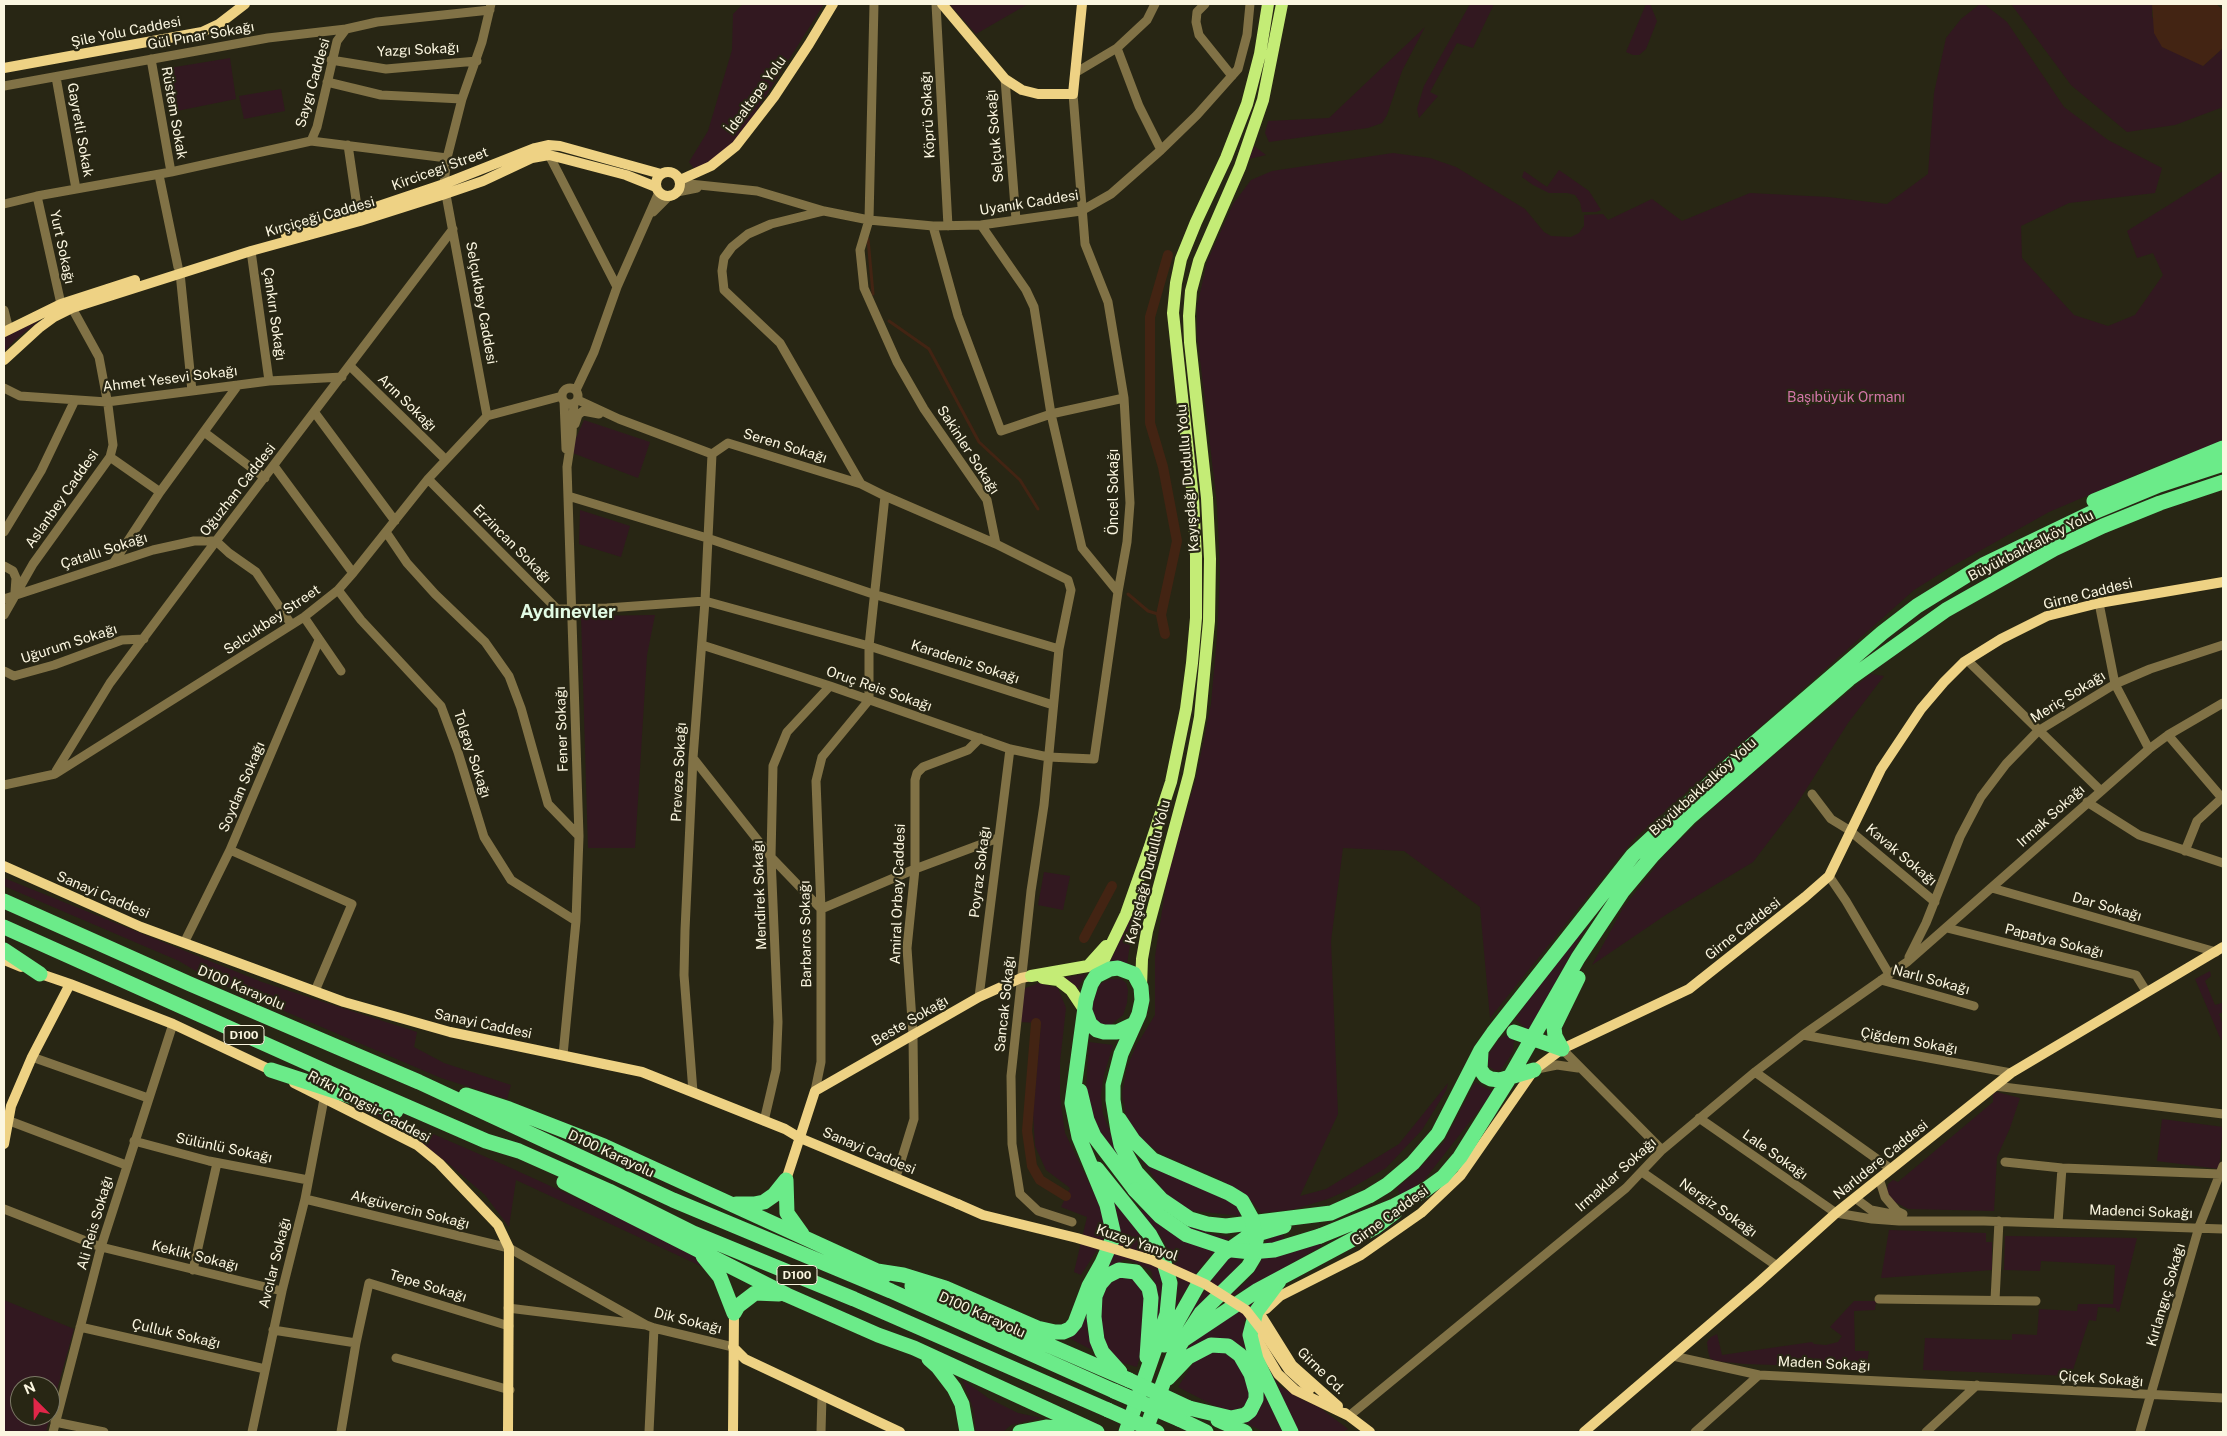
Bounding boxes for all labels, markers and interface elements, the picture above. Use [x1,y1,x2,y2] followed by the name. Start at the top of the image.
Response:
[70,13,182,51] street label: Şile Yolu Caddesi
[146,18,256,54] street label: Gül Pınar Sokağı
[292,36,334,130] street label: Saygı Caddesi
[376,39,460,61] street label: Yazgı Sokağı
[722,53,790,137] street label: İdealtepe Yolu
[158,65,190,161] street label: Rüstem Sokak
[917,71,939,159] street label: Köprü Sokağı
[63,82,97,178] street label: Gayretli Sokak
[983,89,1007,183] street label: Selçuk Sokağı
[389,144,491,194] street label: Kircicegi Street
[978,187,1080,219] street label: Uyanık Caddesi
[263,193,377,241] street label: Kırçiçeği Caddesi
[46,209,78,285] street label: Yurt Sokağı
[462,240,500,366] street label: Selçukbey Caddesi
[259,266,289,362] street label: Çankırı Sokağı
[102,362,238,396] street label: Ahmet Yesevi Sokağı
[374,371,440,435] street label: Arın Sokağı
[1787,390,1905,406] park label: Başıbüyük Ormanı
[933,403,1003,497] street label: Sakinler Sokağı
[1173,403,1203,553] street label: Kayışdağı Dudullu Yolu
[741,425,829,467] street label: Seren Sokağı
[197,440,279,540] street label: Oğuzhan Caddesi
[22,447,102,551] street label: Aslanbey Caddesi
[1106,449,1122,535] street label: Öncel Sokağı
[469,501,555,587] street label: Erzincan Sokağı
[1966,507,2096,585] street label: Büyükbakkalköy Yolu
[59,529,149,573] street label: Çatallı Sokağı
[2042,575,2134,613] street label: Girne Caddesi
[221,581,323,659] street label: Selcukbey Street
[520,601,616,623] district label: Aydınevler
[19,621,119,667] street label: Uğurum Sokağı
[909,637,1021,687] street label: Karadeniz Sokağı
[824,663,934,715] street label: Oruç Reis Sokağı
[2028,667,2108,727] street label: Meriç Sokağı
[552,686,572,772] street label: Fener Sokağı
[450,708,494,800] street label: Tolgay Sokağı
[668,722,690,822] street label: Preveze Sokağı
[1646,734,1760,840] street label: Büyükbakkalköy Yolu
[215,739,269,835] street label: Soydan Sokağı
[2014,781,2088,851] street label: Irmak Sokağı
[1122,798,1174,946] street label: Kayışdağı Dudullu Yolu
[1862,820,1940,890] street label: Kavak Sokağı
[887,823,909,965] street label: Amiral Orbay Caddesi
[966,825,994,919] street label: Poyraz Sokağı
[750,840,770,950] street label: Mendirek Sokağı
[54,868,152,922] street label: Sanayi Caddesi
[797,880,815,988] street label: Barbaros Sokağı
[2070,889,2144,925] street label: Dar Sokağı
[1702,894,1784,964] street label: Girne Caddesi
[2003,921,2105,961] street label: Papatya Sokağı
[992,955,1018,1053] street label: Sancak Sokağı
[195,962,287,1014] street label: D100 Karayolu
[1890,962,1972,998] street label: Narlı Sokağı
[869,992,951,1050] street label: Beste Sokağı
[433,1005,533,1043] street label: Sanayi Caddesi
[1859,1024,1959,1058] street label: Çiğdem Sokağı
[224,1026,264,1044] road number: D100
[305,1067,433,1147] street label: Rıfkı Tongsir Caddesi
[1830,1117,1932,1203] street label: Narlıdere Caddesi
[820,1124,918,1178] street label: Sanayi Caddesi
[1739,1126,1811,1184] street label: Lale Sokağı
[565,1127,657,1181] street label: D100 Karayolu
[174,1130,274,1166] street label: Sülünlü Sokağı
[1572,1134,1660,1216] street label: Irmaklar Sokağı
[74,1174,116,1272] street label: Ali Reis Sokağı
[1676,1175,1760,1241] street label: Nergiz Sokağı
[1348,1182,1432,1250] street label: Girne Caddesi
[349,1187,471,1233] street label: Akgüvercin Sokağı
[2089,1202,2193,1222] street label: Madenci Sokağı
[256,1216,294,1310] street label: Avcılar Sokağı
[1094,1221,1180,1265] street label: Kuzey Yanyol
[150,1237,240,1275] street label: Keklik Sokağı
[2143,1242,2189,1348] street label: Kırlangıç Sokağı
[387,1266,469,1306] street label: Tepe Sokağı
[777,1266,817,1284] road number: D100
[936,1288,1028,1342] street label: D100 Karayolu
[652,1304,724,1338] street label: Dik Sokağı
[130,1316,222,1352] street label: Çulluk Sokağı
[1294,1344,1348,1398] street label: Girne Cd.
[1777,1353,1871,1375] street label: Maden Sokağı
[2058,1368,2144,1390] street label: Çiçek Sokağı
[10,1376,60,1426] north arrow
[21,1379,38,1398] text: N

